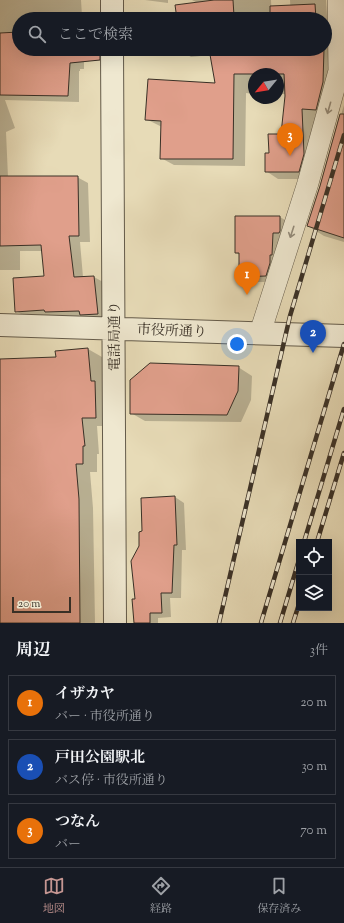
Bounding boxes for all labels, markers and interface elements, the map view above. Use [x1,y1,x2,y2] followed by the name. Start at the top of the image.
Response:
[12,12,332,56] search box
[26,23,48,45] icon: search
[58,25,133,46] text: ここで検索
[248,68,284,104] north arrow
[325,101,332,114] one-way arrow
[277,123,303,156] pin: 3
[288,226,295,239] one-way arrow
[234,262,260,295] pin: 1
[106,301,126,371] street label: 電話局通り
[300,320,326,353] pin: 2
[137,321,207,343] street label: 市役所通り
[227,334,247,354] your location
[296,539,332,611] map controls
[296,539,332,575] button: locate
[296,575,332,611] button: layers
[12,595,71,614] scale bar
[18,596,40,612] text: 20 m
[16,639,50,663] text: 周辺
[310,642,328,660] text: 3件
[55,684,115,705] text: イザカヤ
[28,694,32,712] text: 1
[301,694,327,712] text: 20 m
[55,708,155,726] text: バー · 市役所通り
[55,748,145,769] text: 戸田公園駅北
[27,758,33,776] text: 2
[301,758,327,776] text: 30 m
[55,772,168,790] text: バス停 · 市役所通り
[55,812,100,833] text: つなん
[27,822,33,840] text: 3
[300,822,327,840] text: 70 m
[55,836,81,854] text: バー
[43,875,65,917] tab: 地図
[150,875,172,917] tab: 経路
[257,875,301,917] tab: 保存済み

